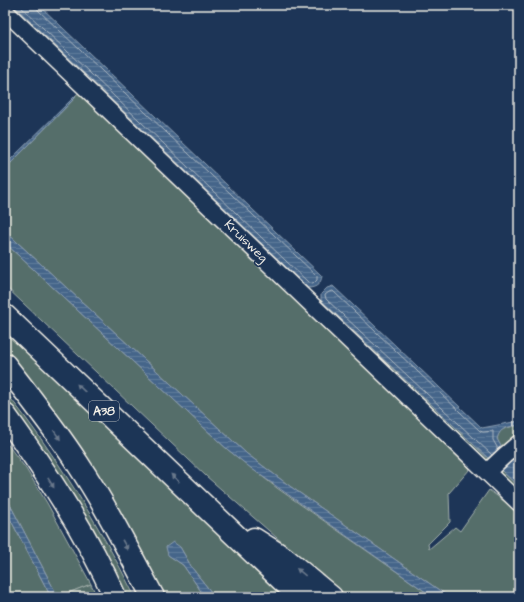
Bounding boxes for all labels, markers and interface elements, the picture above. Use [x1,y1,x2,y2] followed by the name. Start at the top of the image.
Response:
[219,216,272,267] street label: Kruisweg
[76,384,86,393] one-way arrow
[89,401,119,421] road number: A38
[53,429,61,440] one-way arrow
[170,473,180,483] one-way arrow
[47,477,54,489] one-way arrow
[122,539,129,551] one-way arrow
[295,568,306,577] one-way arrow

